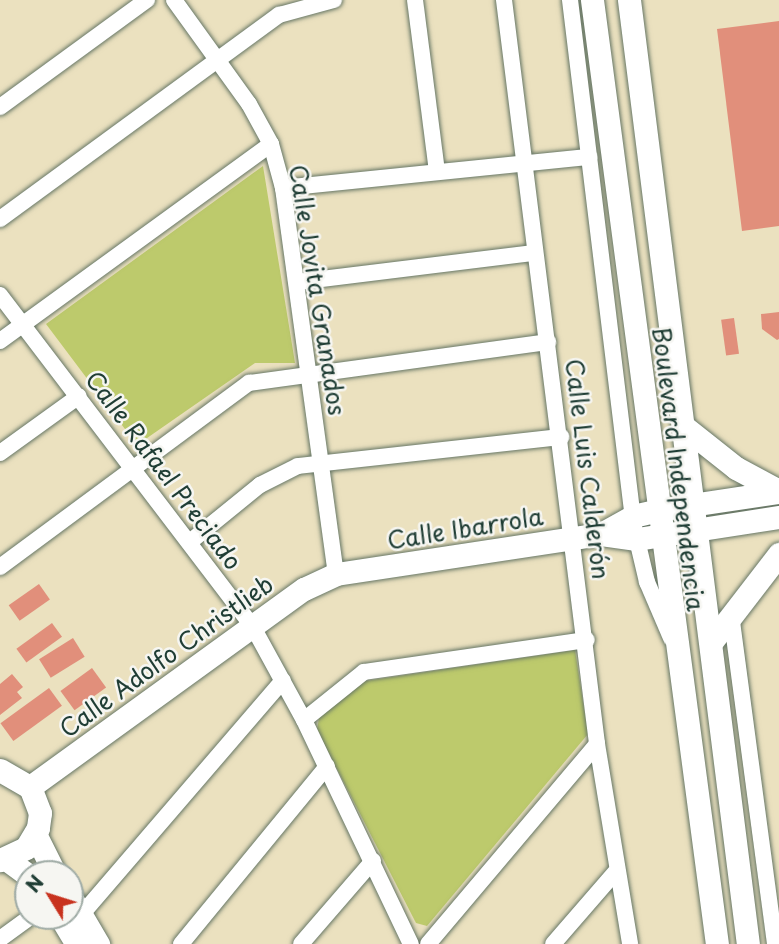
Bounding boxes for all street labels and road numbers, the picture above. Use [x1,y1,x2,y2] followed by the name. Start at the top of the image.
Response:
[284,161,352,419] street label: Calle Jovita Granados
[647,324,711,614] street label: Boulevard Independencia
[560,357,616,581] street label: Calle Luis Calderón
[79,364,249,576] street label: Calle Rafael Preciado
[384,501,546,555] street label: Calle Ibarrola
[53,568,279,744] street label: Calle Adolfo Christlieb

